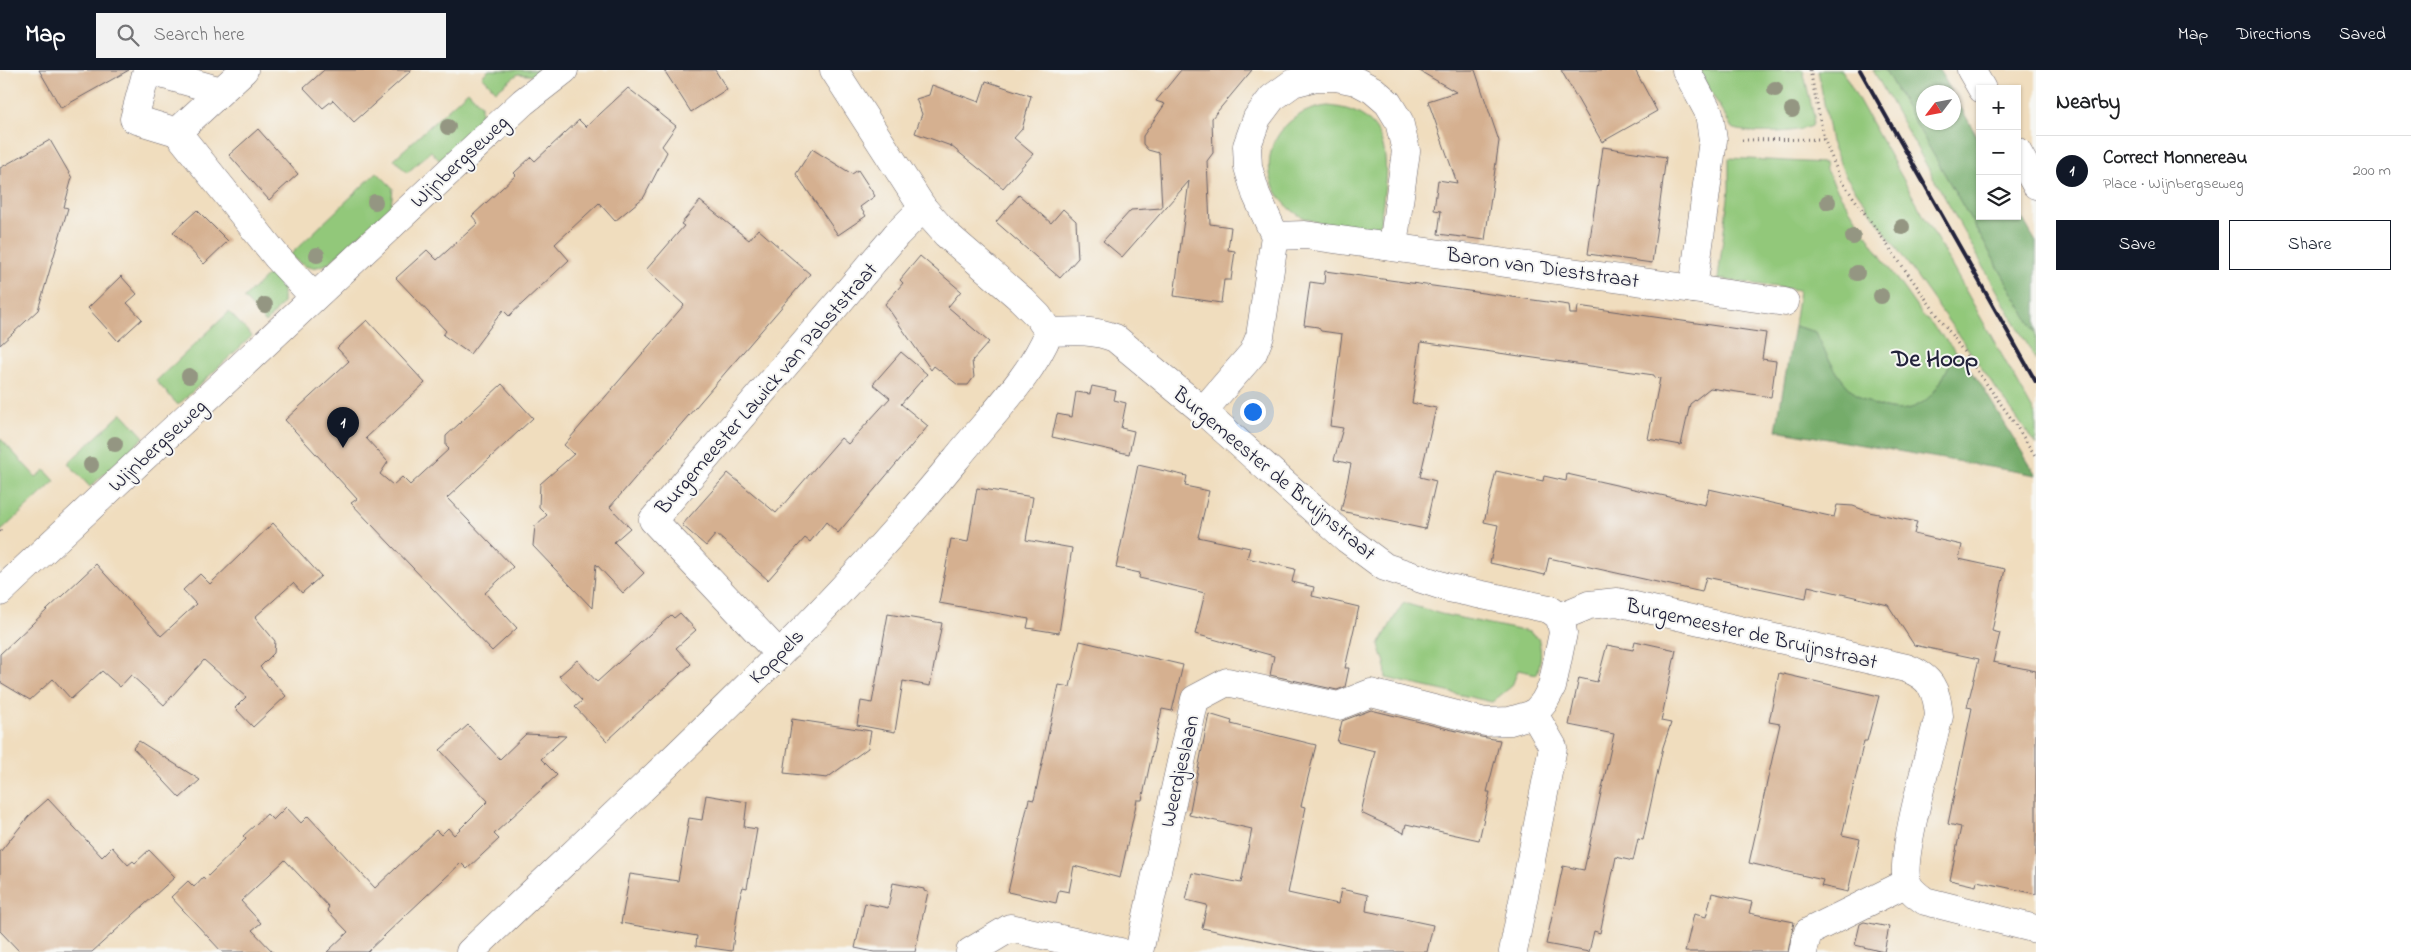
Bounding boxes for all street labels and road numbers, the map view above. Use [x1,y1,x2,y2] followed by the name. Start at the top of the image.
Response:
[404,109,518,217] street label: Wijnbergseweg
[1444,240,1641,297] street label: Baron van Dieststraat
[649,256,887,524] street label: Burgemeester Lawick van Pabststraat
[1164,380,1382,570] street label: Burgemeester de Bruijnstraat
[102,393,216,501] street label: Wijnbergseweg
[1622,591,1880,680] street label: Burgemeester de Bruijnstraat
[743,623,812,692] street label: Koppels
[1153,712,1208,830] street label: Weerdjeslaan

